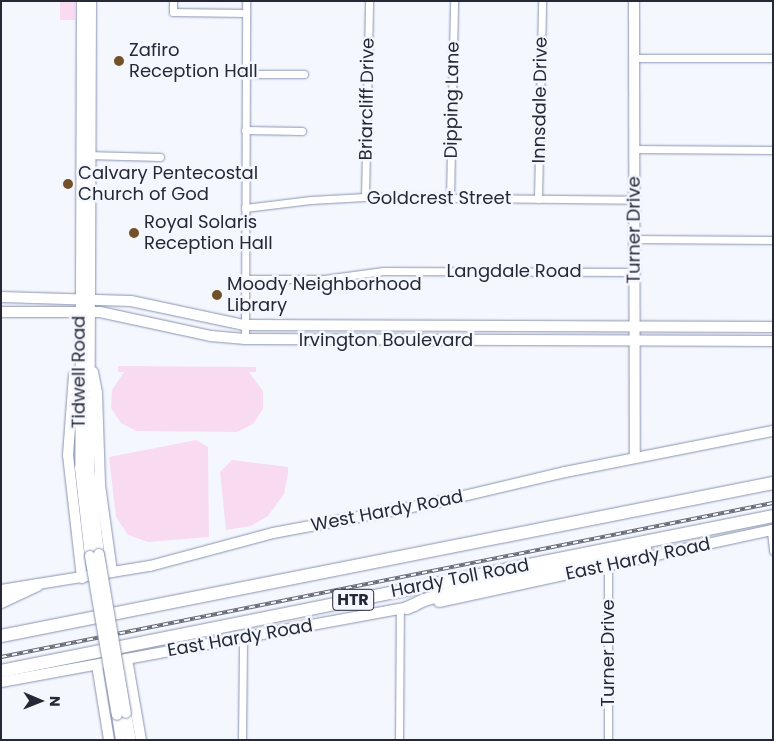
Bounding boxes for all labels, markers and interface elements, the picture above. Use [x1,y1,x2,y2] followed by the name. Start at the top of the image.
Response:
[528,36,552,164] street label: Innsdale Drive
[355,38,379,160] street label: Briarcliff Drive
[129,40,258,82] place label: Zafiro Reception Hall
[440,41,464,159] street label: Dipping Lane
[113,55,125,67] marker: Zafiro Reception Hall
[78,163,258,205] place label: Calvary Pentecostal Church of God
[623,176,645,284] street label: Turner Drive
[62,178,74,190] marker: Calvary Pentecostal Church of God
[367,187,511,209] street label: Goldcrest Street
[144,212,273,254] place label: Royal Solaris Reception Hall
[128,227,140,239] marker: Royal Solaris Reception Hall
[446,260,582,282] street label: Langdale Road
[227,274,422,316] place label: Moody Neighborhood Library
[211,289,223,301] marker: Moody Neighborhood Library
[68,316,90,428] street label: Tidwell Road
[299,329,473,351] street label: Irvington Boulevard
[309,486,465,536] street label: West Hardy Road
[564,533,712,585] street label: East Hardy Road
[389,554,531,602] street label: Hardy Toll Road
[332,586,374,614] road number: HTR
[597,599,619,707] street label: Turner Drive
[166,615,314,661] street label: East Hardy Road
[15,676,65,726] north arrow
[45,696,65,707] text: N

